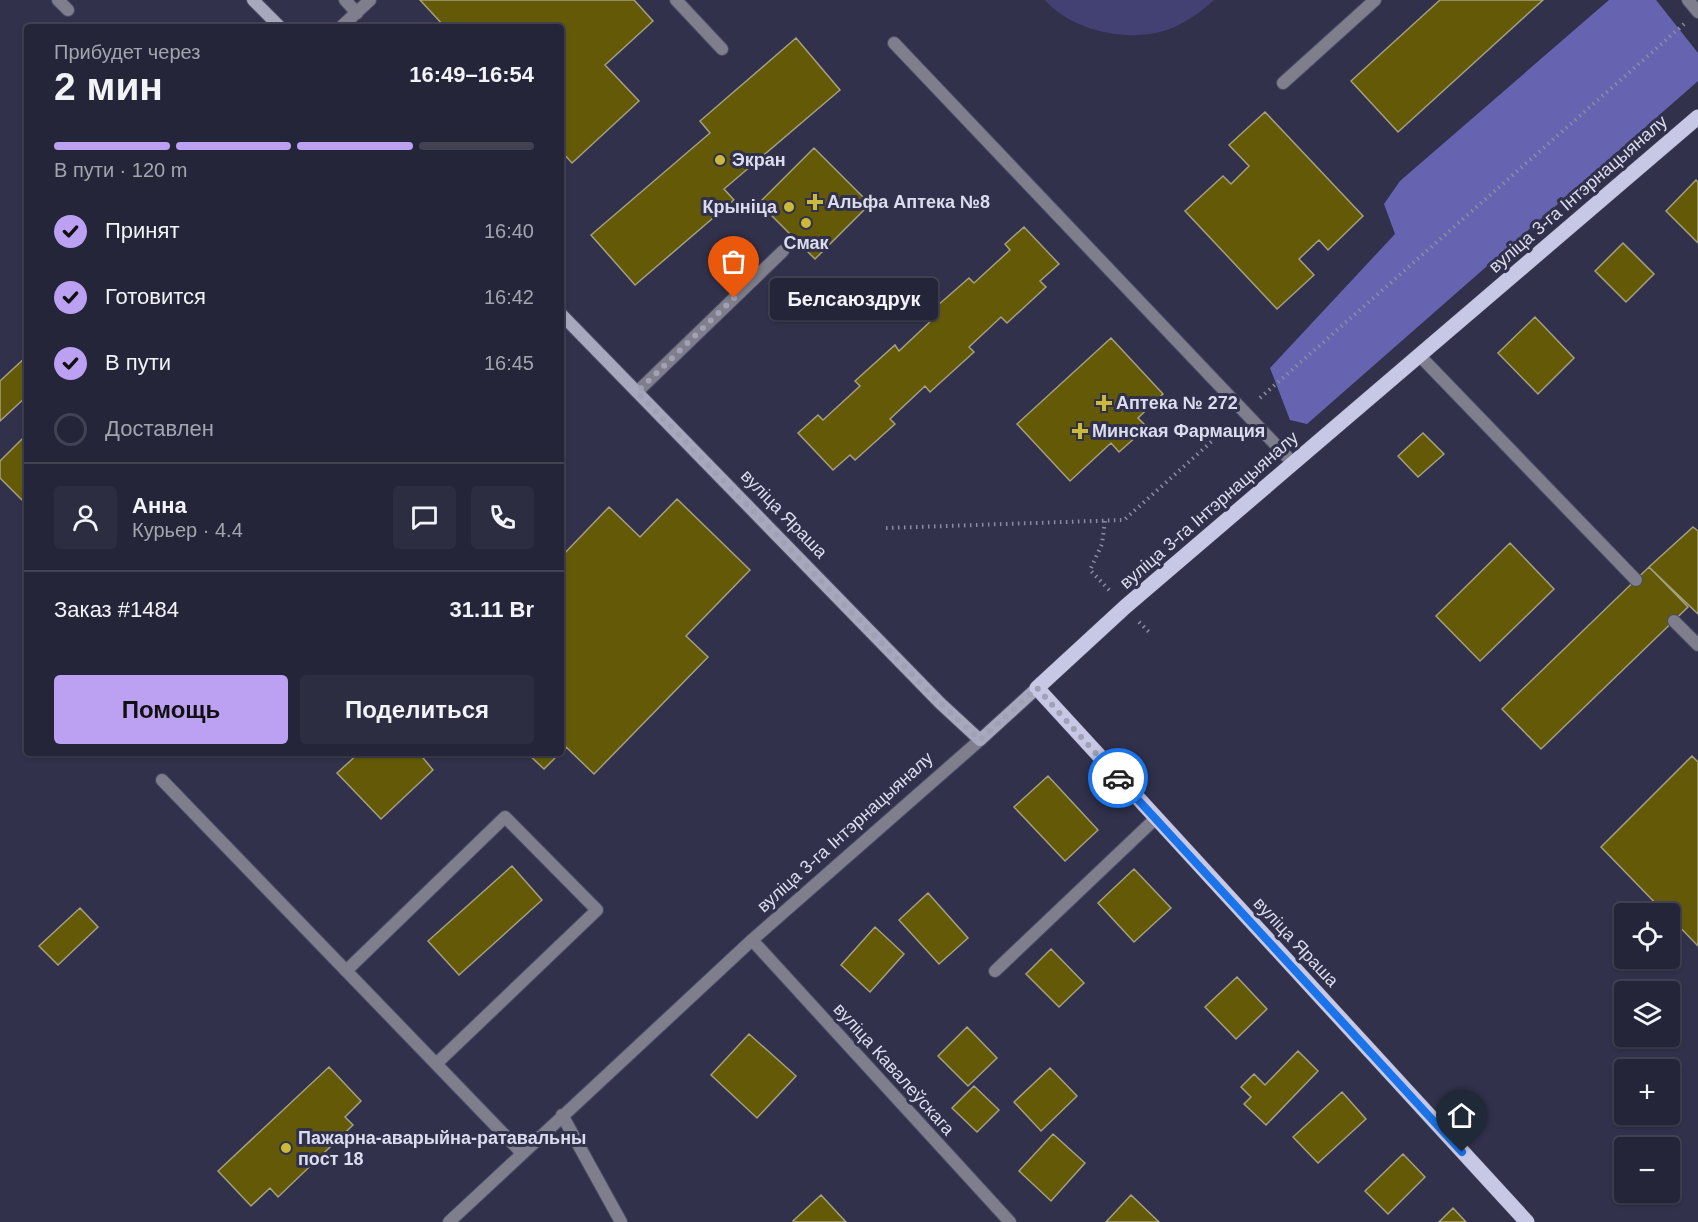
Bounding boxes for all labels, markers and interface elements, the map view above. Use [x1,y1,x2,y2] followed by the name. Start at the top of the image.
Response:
[54,41,200,63] text: Прибудет через
[409,62,534,87] text: 16:49–16:54
[54,65,163,108] text: 2 мин
[1485,111,1671,277] street label: вуліца 3-га Інтэрнацыяналу
[732,150,786,170] place label: Экран
[713,153,727,167] marker: Экран
[54,159,187,181] text: В пути · 120 m
[827,192,990,212] place label: Альфа Аптека №8
[808,195,822,209] marker: Альфа Аптека №8
[702,197,778,217] place label: Крыніца
[782,200,796,214] marker: Крыніца
[54,215,87,248] icon: check
[799,216,813,230] marker: Смак
[105,218,179,243] text: Принят
[484,220,534,242] text: 16:40
[783,233,830,253] place label: Смак
[708,236,759,298] pin
[717,245,750,278] icon: bag
[770,277,938,319] callout: Белсаюздрук
[54,281,87,314] icon: check
[105,284,206,309] text: Готовится
[484,286,534,308] text: 16:42
[787,288,921,310] text: Белсаюздрук
[54,347,87,380] icon: check
[105,350,171,375] text: В пути
[484,352,534,374] text: 16:45
[1116,393,1238,413] place label: Аптека № 272
[1097,396,1111,410] marker: Аптека № 272
[105,416,214,441] text: Доставлен
[1092,421,1265,441] place label: Минская Фармация
[1073,424,1087,438] marker: Минская Фармация
[1116,427,1302,593] street label: вуліца 3-га Інтэрнацыяналу
[737,466,832,563] street label: вуліца Яраша
[54,486,117,549] button: person
[393,486,456,549] button: chat
[471,486,534,549] button: phone
[132,493,187,518] text: Анна
[132,519,243,541] text: Курьер · 4.4
[54,597,179,622] text: Заказ #1484
[450,597,534,622] text: 31.11 Br
[54,675,288,744] button: Помощь
[300,675,534,744] button: Поделиться
[753,748,937,916] street label: вуліца 3-га Інтэрнацыяналу
[1088,748,1148,808] courier
[1102,762,1135,795] icon: car
[1249,893,1343,992] street label: вуліца Яраша
[1614,903,1680,1203] map controls
[1614,903,1680,969] button: locate
[1614,981,1680,1047] button: layers
[830,999,959,1140] street label: вуліца Кавалеўскага
[1614,1059,1680,1125] button: +
[1436,1090,1487,1152] pin
[1445,1099,1478,1132] icon: home
[298,1128,586,1169] place label: Пажарна-аварыйна-ратавальны пост 18
[1614,1137,1680,1203] button: −
[279,1141,293,1155] marker: Пажарна-аварыйна-ратавальны пост 18

